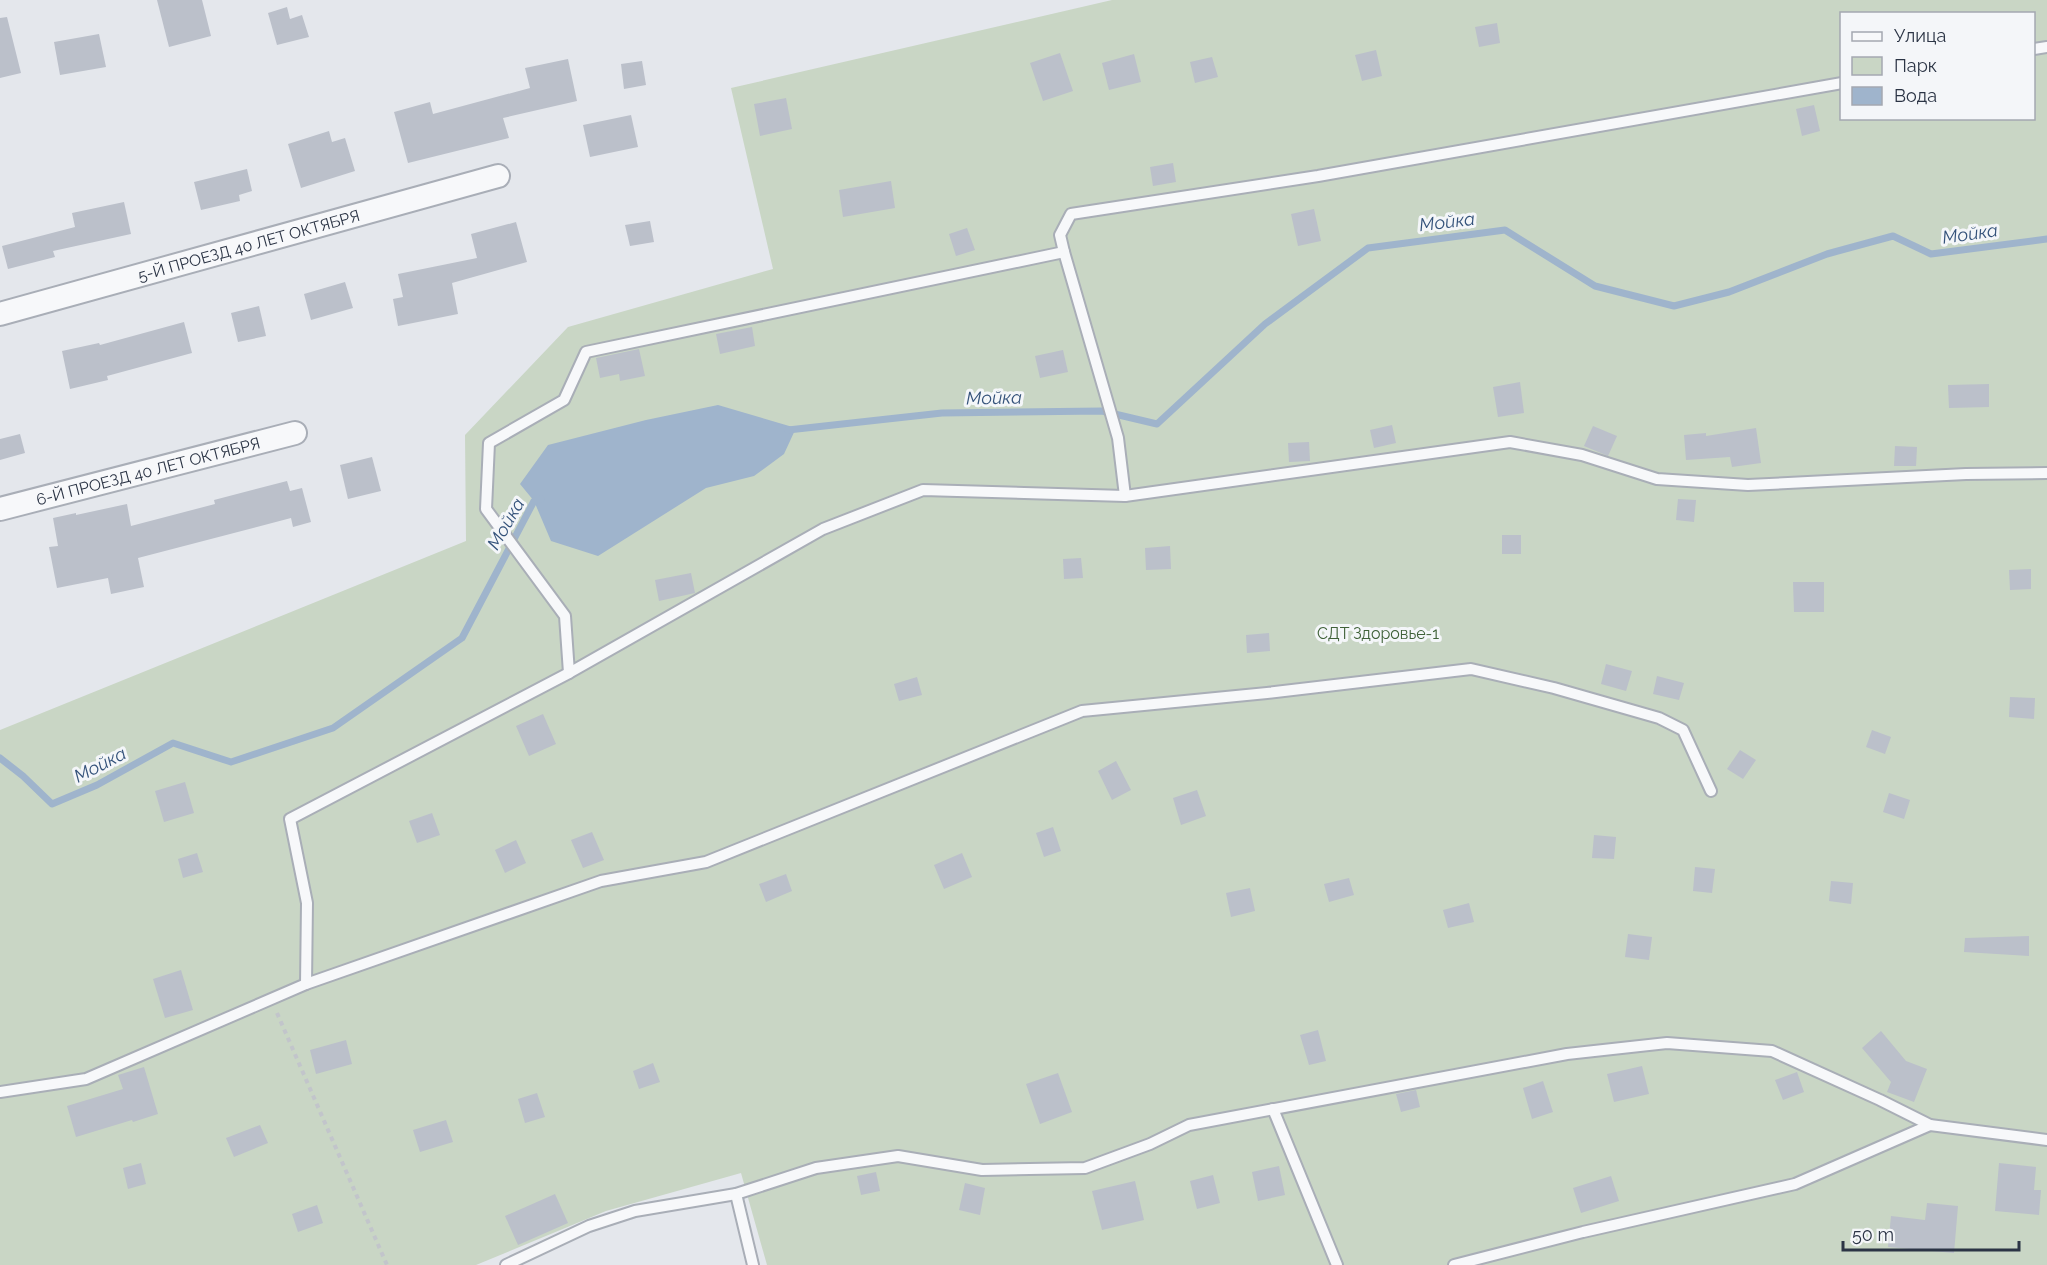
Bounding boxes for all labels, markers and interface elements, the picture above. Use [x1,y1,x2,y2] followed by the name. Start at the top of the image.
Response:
[1840,12,2035,120] legend
[1894,25,1946,46] text: Улица
[1894,55,1937,76] text: Парк
[1894,85,1937,106] text: Вода
[136,206,362,285] street label: 5-Й ПРОЕЗД 40 ЛЕТ ОКТЯБРЯ
[1418,208,1476,235] water label: Мойка
[1941,219,1999,248] water label: Мойка
[966,387,1022,408] water label: Мойка
[34,433,262,509] street label: 6-Й ПРОЕЗД 40 ЛЕТ ОКТЯБРЯ
[483,494,529,553] water label: Мойка
[1317,624,1439,643] park label: СДТ Здоровье-1
[70,742,130,787] water label: Мойка
[1843,1214,2018,1252] scale bar
[1852,1224,1894,1245] text: 50 m

